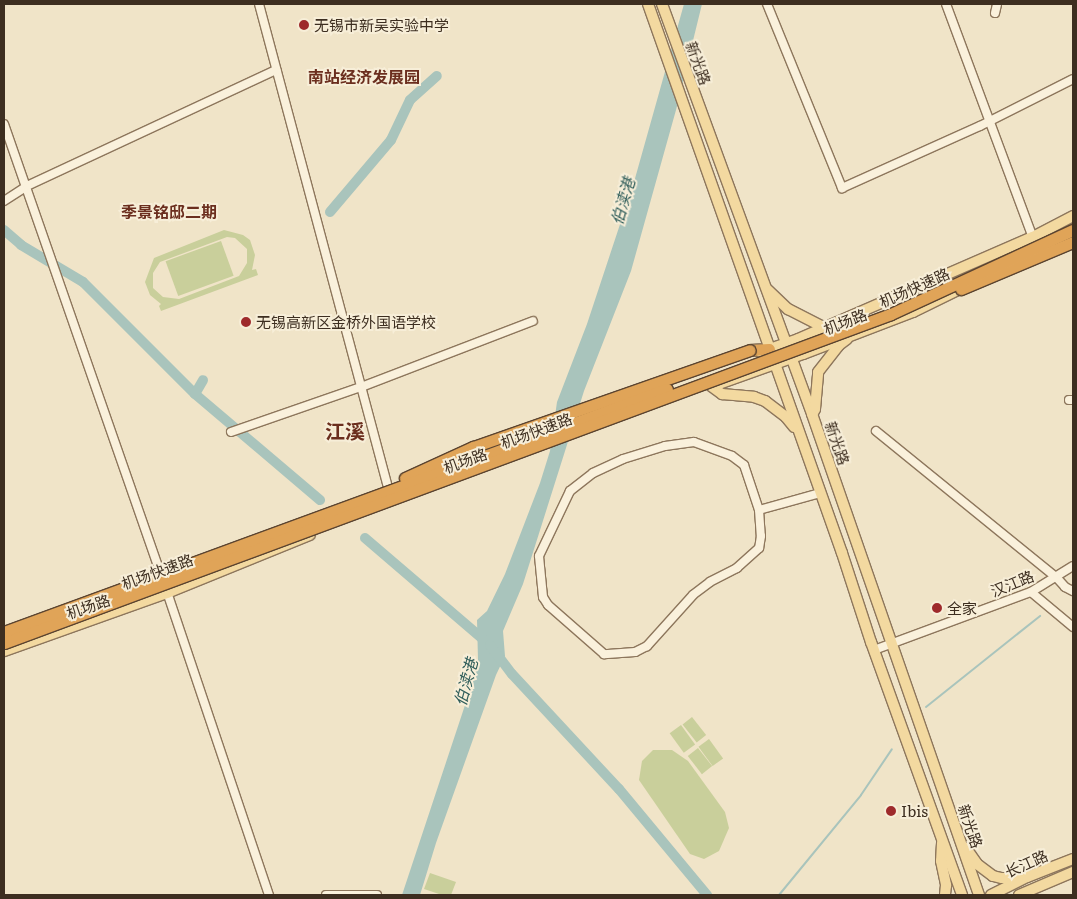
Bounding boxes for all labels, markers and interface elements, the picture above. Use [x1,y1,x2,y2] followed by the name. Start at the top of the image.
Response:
[314,16,449,34] place label: 无锡市新吴实验中学
[298,19,310,31] marker: 无锡市新吴实验中学
[683,39,715,87] street label: 新光路
[308,66,420,86] district label: 南站经济发展园
[606,175,638,227] water label: 伯渎港
[121,201,217,221] district label: 季景铭邸二期
[876,264,952,310] street label: 机场快速路
[821,305,869,337] street label: 机场路
[256,313,436,331] place label: 无锡高新区金桥外国语学校
[240,316,252,328] marker: 无锡高新区金桥外国语学校
[498,409,574,451] street label: 机场快速路
[325,418,365,442] district label: 江溪
[822,419,854,467] street label: 新光路
[441,444,489,476] street label: 机场路
[119,550,195,592] street label: 机场快速路
[988,566,1036,600] street label: 汉江路
[64,590,112,622] street label: 机场路
[947,599,977,617] place label: 全家
[931,602,943,614] marker: 全家
[450,656,480,708] water label: 伯渎港
[901,802,928,820] place label: Ibis
[955,802,987,850] street label: 新光路
[885,805,897,817] marker: Ibis
[1002,846,1050,880] street label: 长江路

